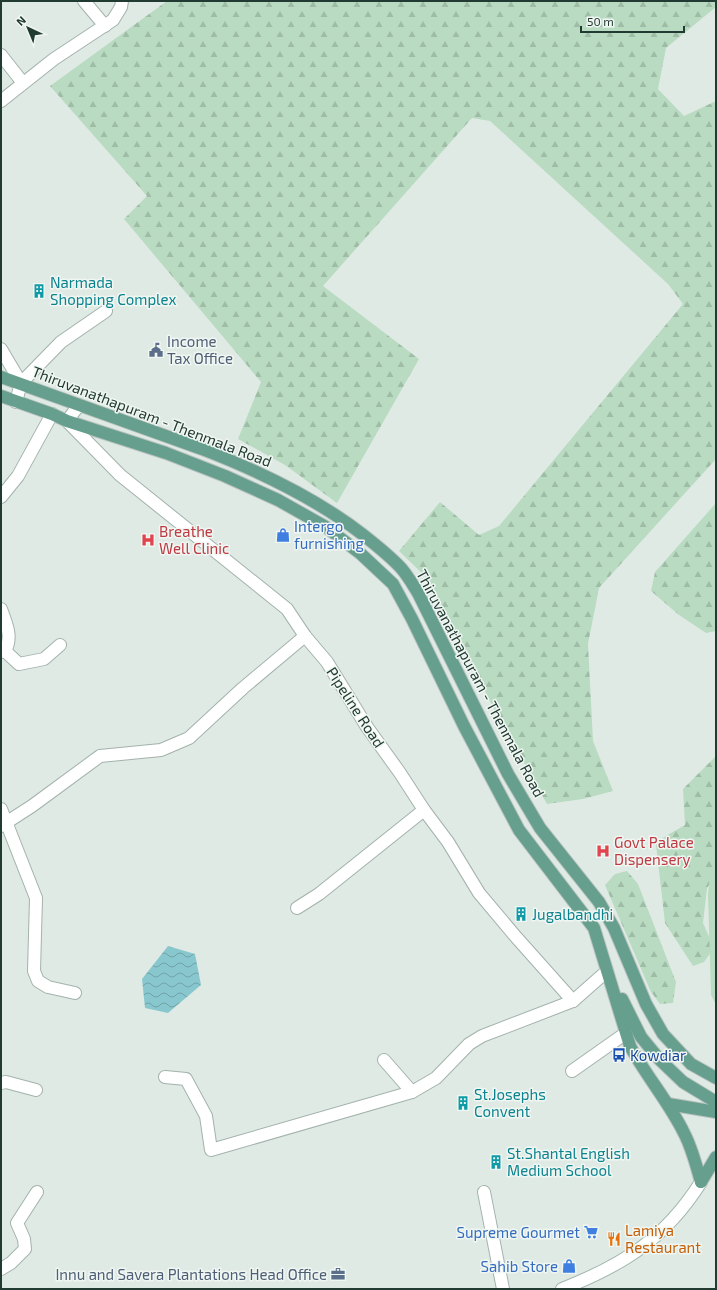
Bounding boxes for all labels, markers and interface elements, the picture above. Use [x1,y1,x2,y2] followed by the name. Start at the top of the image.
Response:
[8,8,48,48] north arrow
[581,8,684,34] scale bar
[13,13,28,28] text: N
[587,14,614,28] text: 50 m
[50,273,177,308] place label: Narmada Shopping Complex
[31,283,47,299] building icon: Narmada Shopping Complex
[167,332,233,367] place label: Income Tax Office
[148,342,164,358] public building icon: Income Tax Office
[30,362,274,470] street label: Thiruvanathapuram - Thenmala Road
[294,517,364,552] place label: Intergo furnishing
[159,522,229,557] place label: Breathe Well Clinic
[275,527,291,543] shop icon: Intergo furnishing
[140,532,156,548] hospital icon: Breathe Well Clinic
[413,566,549,800] street label: Thiruvanathapuram - Thenmala Road
[323,663,389,751] street label: Pipeline Road
[614,833,694,868] place label: Govt Palace Dispensery
[595,843,611,859] hospital icon: Govt Palace Dispensery
[532,905,613,923] place label: Jugalbandhi
[513,906,529,922] building icon: Jugalbandhi
[630,1046,686,1064] place label: Kowdiar
[611,1047,627,1063] bus stop icon: Kowdiar
[474,1085,546,1120] place label: St.Josephs Convent
[455,1095,471,1111] building icon: St.Josephs Convent
[507,1144,630,1179] place label: St.Shantal English Medium School
[488,1154,504,1170] building icon: St.Shantal English Medium School
[625,1221,701,1256] place label: Lamiya Restaurant
[457,1223,580,1241] place label: Supreme Gourmet
[583,1224,599,1240] supermarket icon: Supreme Gourmet
[606,1231,622,1247] restaurant icon: Lamiya Restaurant
[481,1257,558,1275] place label: Sahib Store
[561,1258,577,1274] shop icon: Sahib Store
[55,1265,327,1283] place label: Innu and Savera Plantations Head Office
[330,1266,346,1282] office icon: Innu and Savera Plantations Head Office

